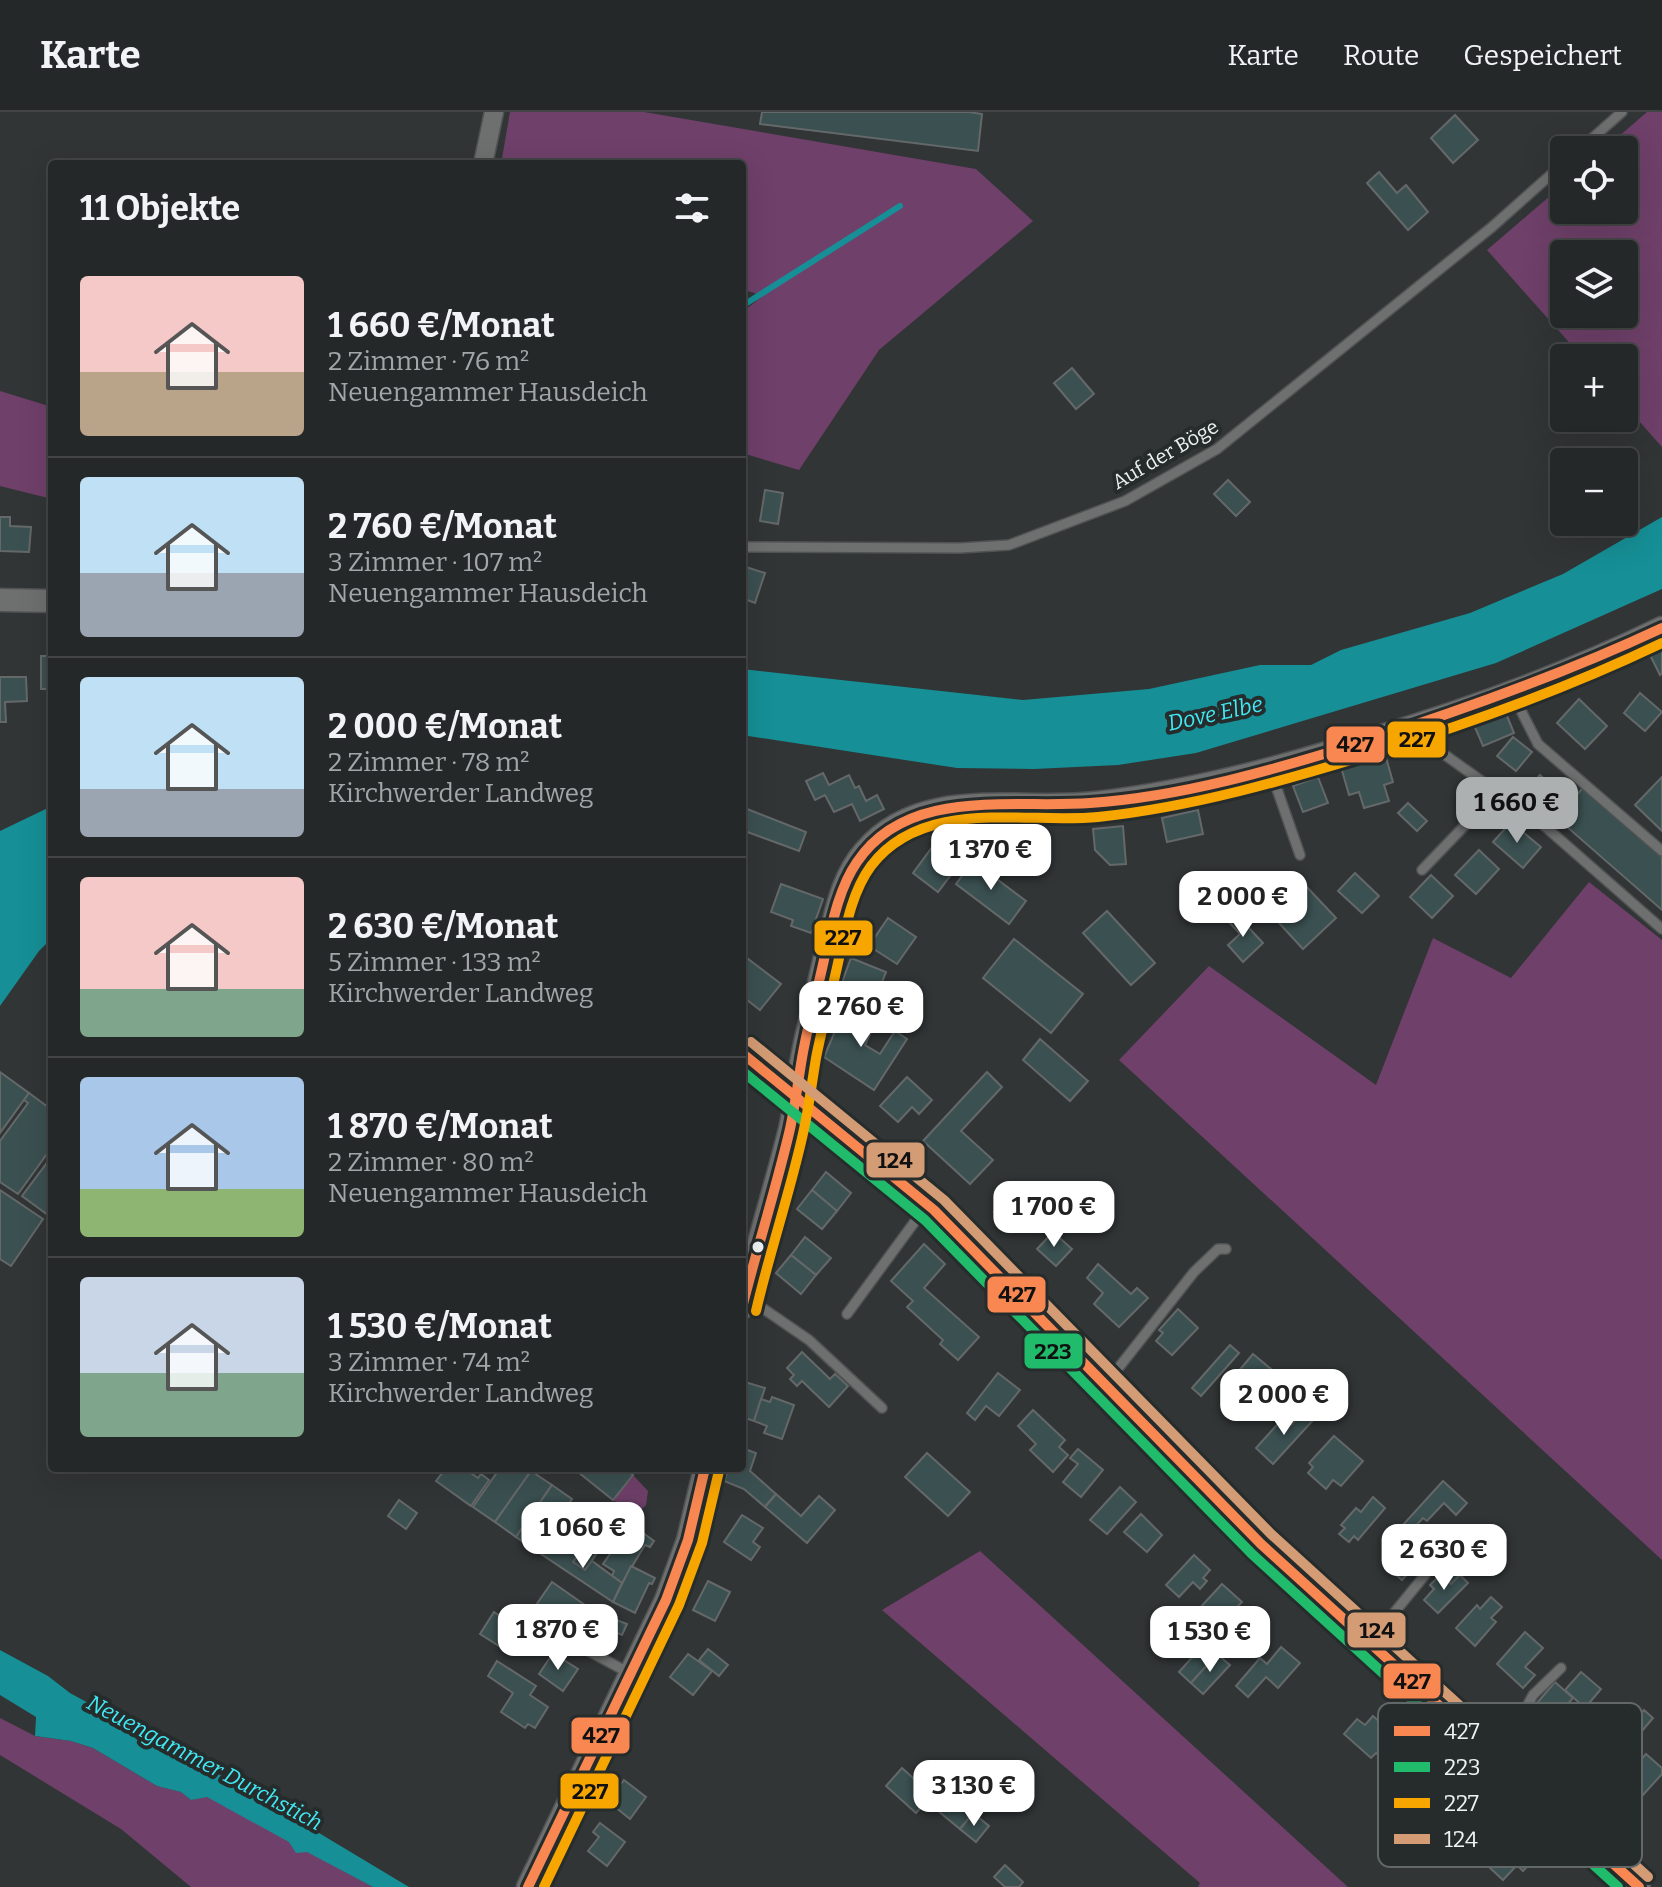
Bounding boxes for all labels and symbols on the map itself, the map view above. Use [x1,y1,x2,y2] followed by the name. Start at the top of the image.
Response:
[1108,414,1222,494] street label: Auf der Böge
[1165,690,1265,737] water label: Dove Elbe
[1386,720,1447,759] line badge: 227
[1325,725,1386,764] line badge: 427
[1399,726,1435,753] text: 227
[1336,731,1374,758] text: 427
[1443,777,1591,845] pin: 1 660 €
[917,824,1065,892] pin: 1 370 €
[1169,871,1317,939] pin: 2 000 €
[813,919,874,957] line badge: 227
[825,924,861,951] text: 227
[787,981,935,1049] pin: 2 760 €
[865,1141,926,1179] line badge: 124
[877,1147,913,1174] text: 124
[980,1181,1128,1249] pin: 1 700 €
[750,1239,766,1255] unlabelled marker
[986,1275,1047,1314] line badge: 427
[998,1281,1036,1308] text: 427
[1023,1332,1084,1370] line badge: 223
[1034,1338,1072,1365] text: 223
[1210,1369,1358,1437] pin: 2 000 €
[509,1502,657,1570] pin: 1 060 €
[1370,1524,1518,1592] pin: 2 630 €
[484,1604,632,1672] pin: 1 870 €
[1136,1606,1284,1674] pin: 1 530 €
[1346,1611,1407,1649] line badge: 124
[1359,1617,1395,1644] text: 124
[1382,1662,1442,1700] line badge: 427
[1393,1668,1431,1695] text: 427
[82,1689,327,1836] water label: Neuengammer Durchstich
[1378,1703,1642,1867] legend
[570,1716,631,1755] line badge: 427
[1444,1718,1480,1745] text: 427
[582,1722,620,1749] text: 427
[1444,1754,1480,1781] text: 223
[900,1760,1048,1828] pin: 3 130 €
[559,1772,620,1810] line badge: 227
[572,1778,608,1805] text: 227
[1444,1790,1479,1817] text: 227
[1444,1826,1478,1853] text: 124

